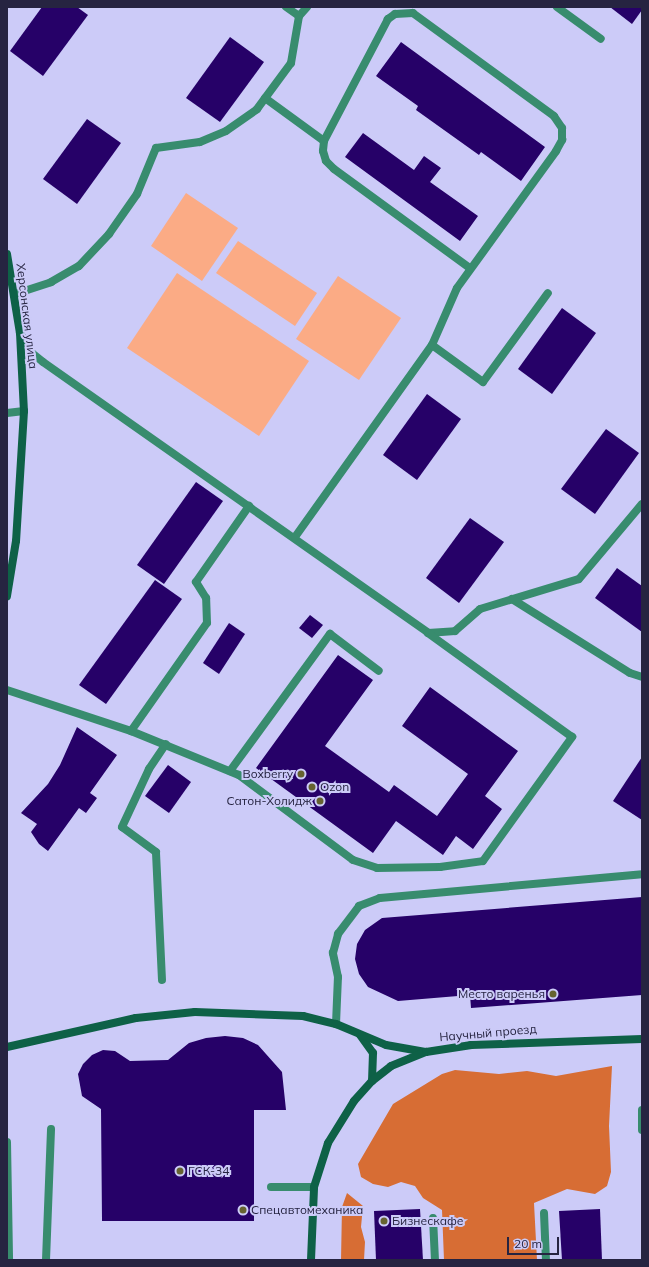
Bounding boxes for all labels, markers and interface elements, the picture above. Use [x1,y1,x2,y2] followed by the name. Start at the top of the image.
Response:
[13,262,41,370] street label: Херсонская улица
[243,767,293,781] place label: Boxberry
[296,769,306,779] marker: Boxberry
[320,780,349,794] place label: Ozon
[307,782,317,792] marker: Ozon
[226,794,312,808] place label: Сатон-Холидж
[315,796,325,806] marker: Сатон-Холидж
[458,987,545,1001] place label: Место варенья
[548,989,558,999] marker: Место варенья
[439,1022,537,1044] street label: Научный проезд
[188,1164,229,1178] place label: ГСК-34
[175,1166,185,1176] marker: ГСК-34
[251,1203,363,1217] place label: Спецавтомеханика
[238,1205,248,1215] marker: Спецавтомеханика
[392,1214,463,1228] place label: Бизнескафе
[379,1216,389,1226] marker: Бизнескафе
[509,1229,561,1255] scale bar
[514,1236,542,1251] text: 20 m

